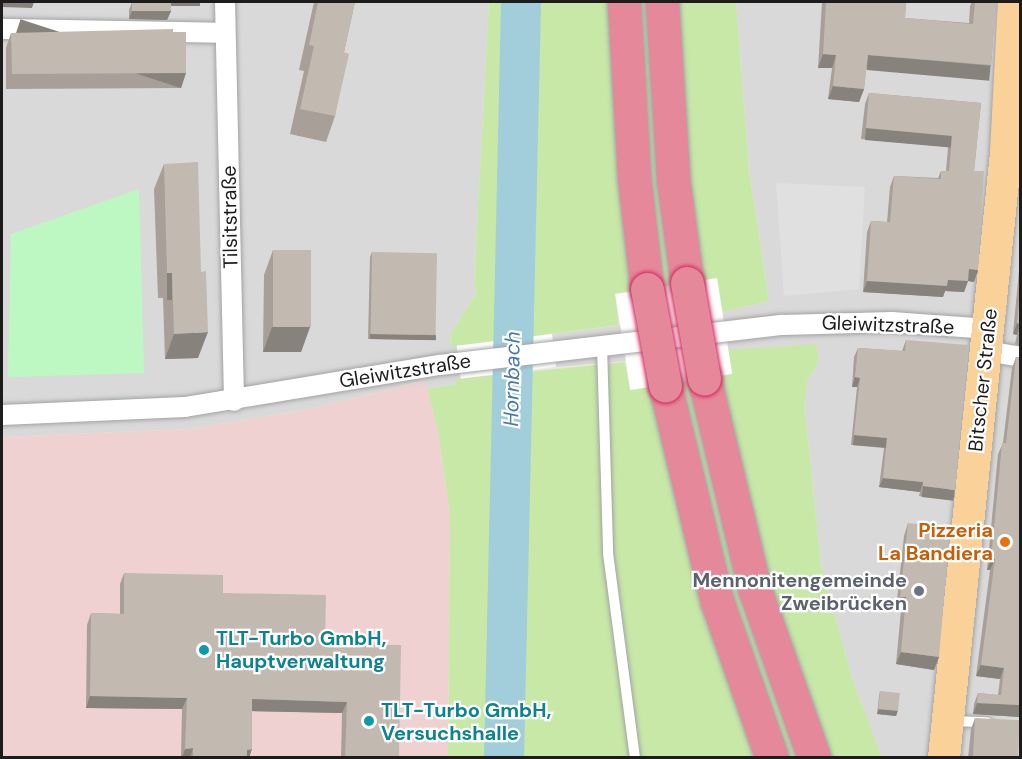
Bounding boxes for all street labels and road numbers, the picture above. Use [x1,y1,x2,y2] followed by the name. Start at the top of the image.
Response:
[217,165,243,269] street label: Tilsitstraße
[964,307,1002,453] street label: Bitscher Straße
[821,311,955,339] street label: Gleiwitzstraße
[338,349,472,393] street label: Gleiwitzstraße

